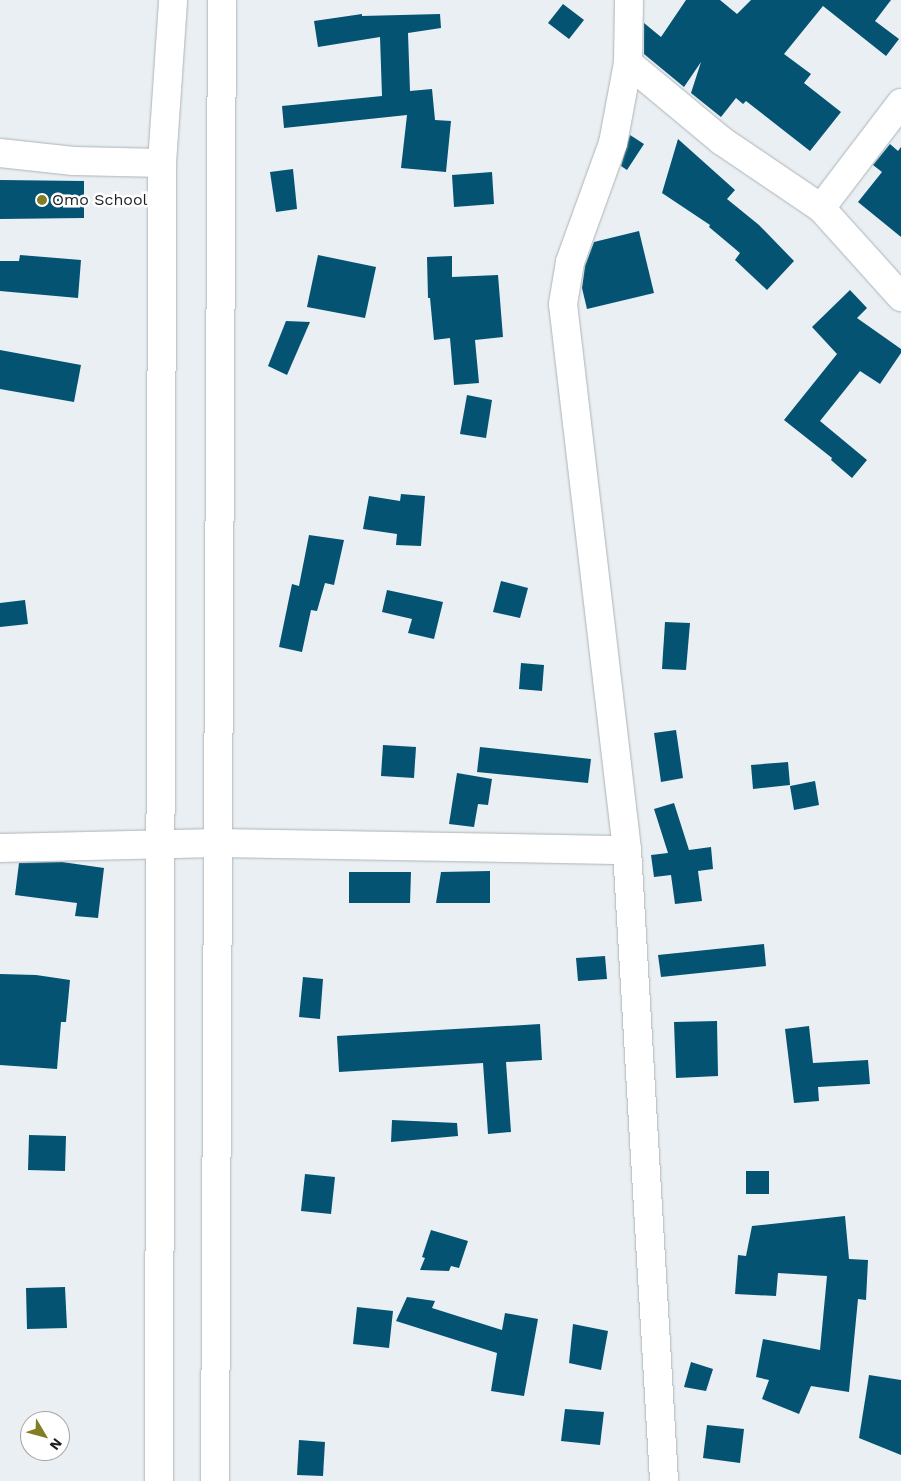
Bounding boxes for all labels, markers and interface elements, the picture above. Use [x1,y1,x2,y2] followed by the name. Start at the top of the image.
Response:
[52,190,147,210] place label: Omo School
[36,194,48,206] marker: Omo School
[20,1411,70,1461] north arrow
[47,1435,66,1453] text: N

